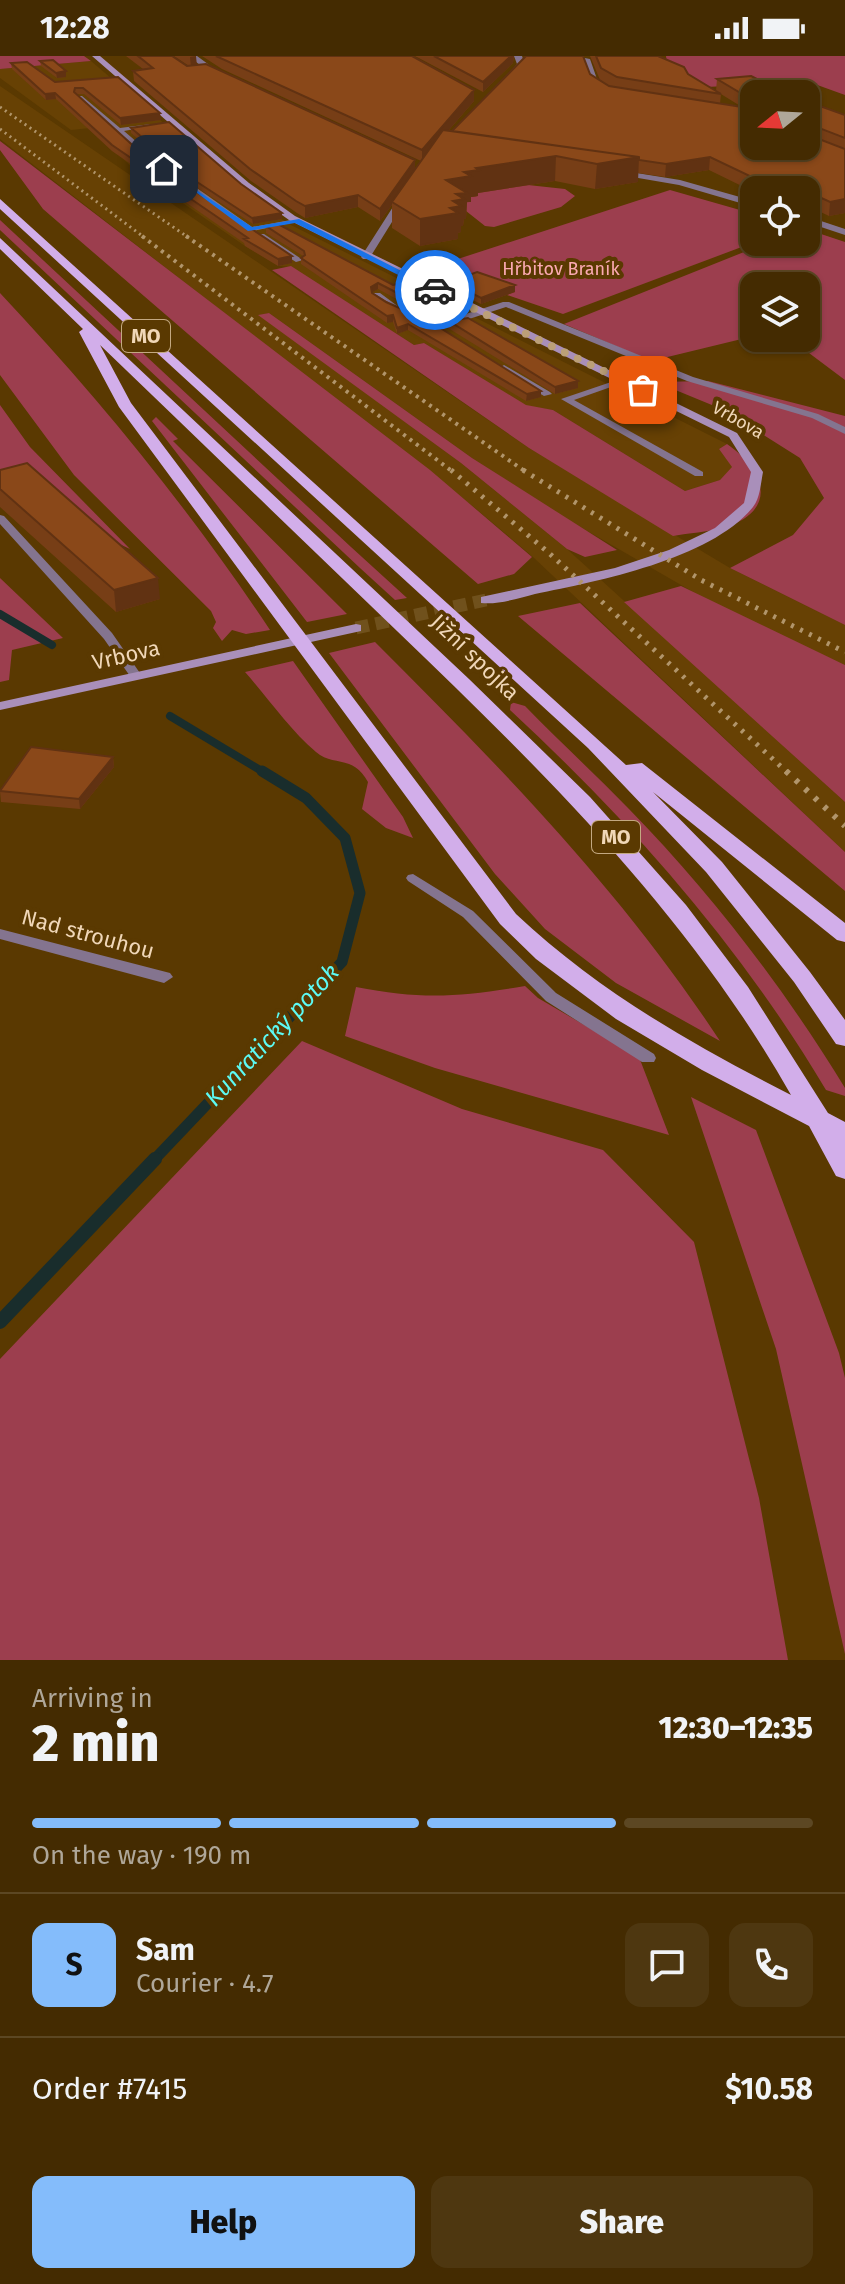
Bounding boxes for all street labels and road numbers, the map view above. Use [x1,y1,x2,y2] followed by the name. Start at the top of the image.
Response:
[122,320,170,352] road number: MO
[708,396,768,444] street label: Vrbova
[425,608,525,706] street label: Jižní spojka
[89,634,163,676] street label: Vrbova
[592,821,640,853] road number: MO
[19,903,157,965] street label: Nad strouhou

